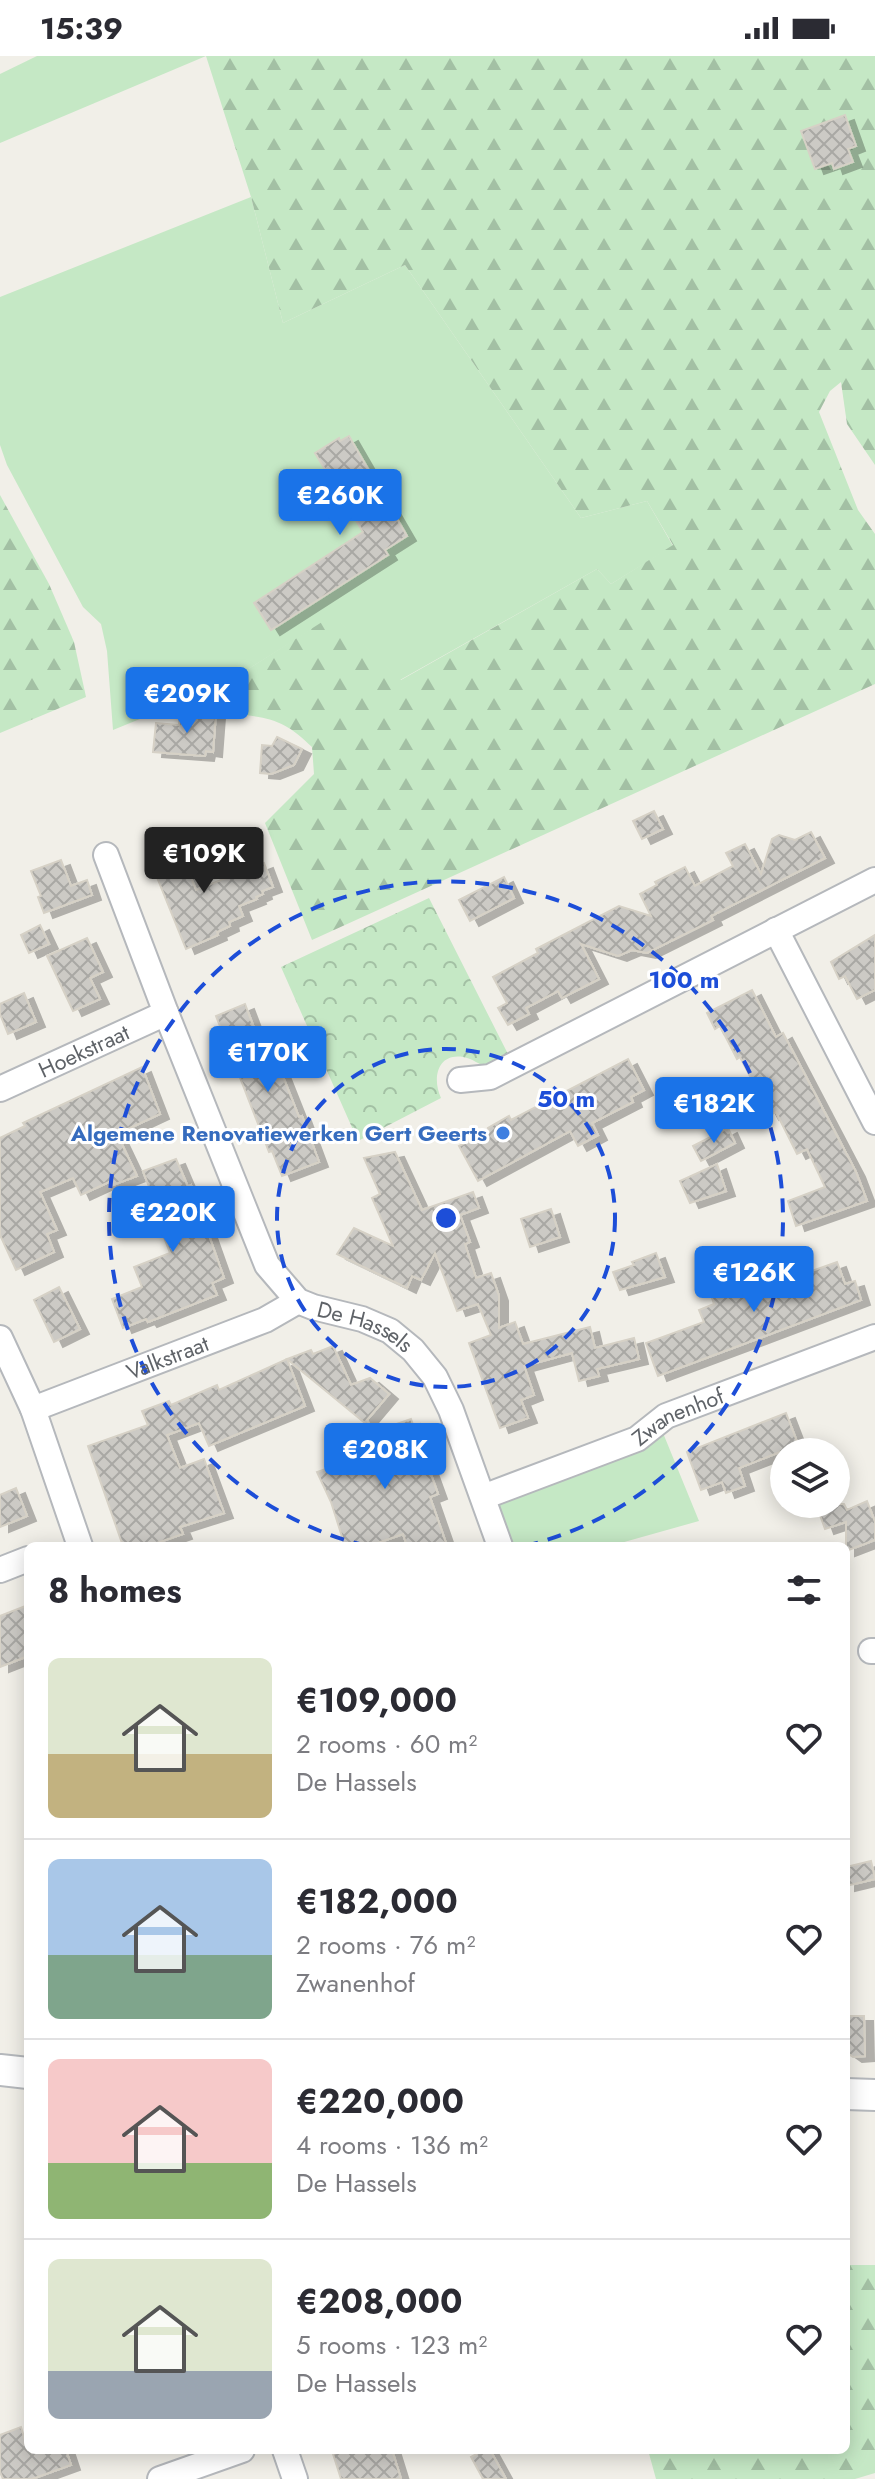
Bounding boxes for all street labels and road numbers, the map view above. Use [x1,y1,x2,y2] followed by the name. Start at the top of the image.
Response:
[33,1016,135,1085] street label: Hoekstraat
[314,1293,420,1360] street label: De Hassels
[122,1327,214,1388] street label: Valkstraat
[625,1379,729,1453] street label: Zwanenhof

